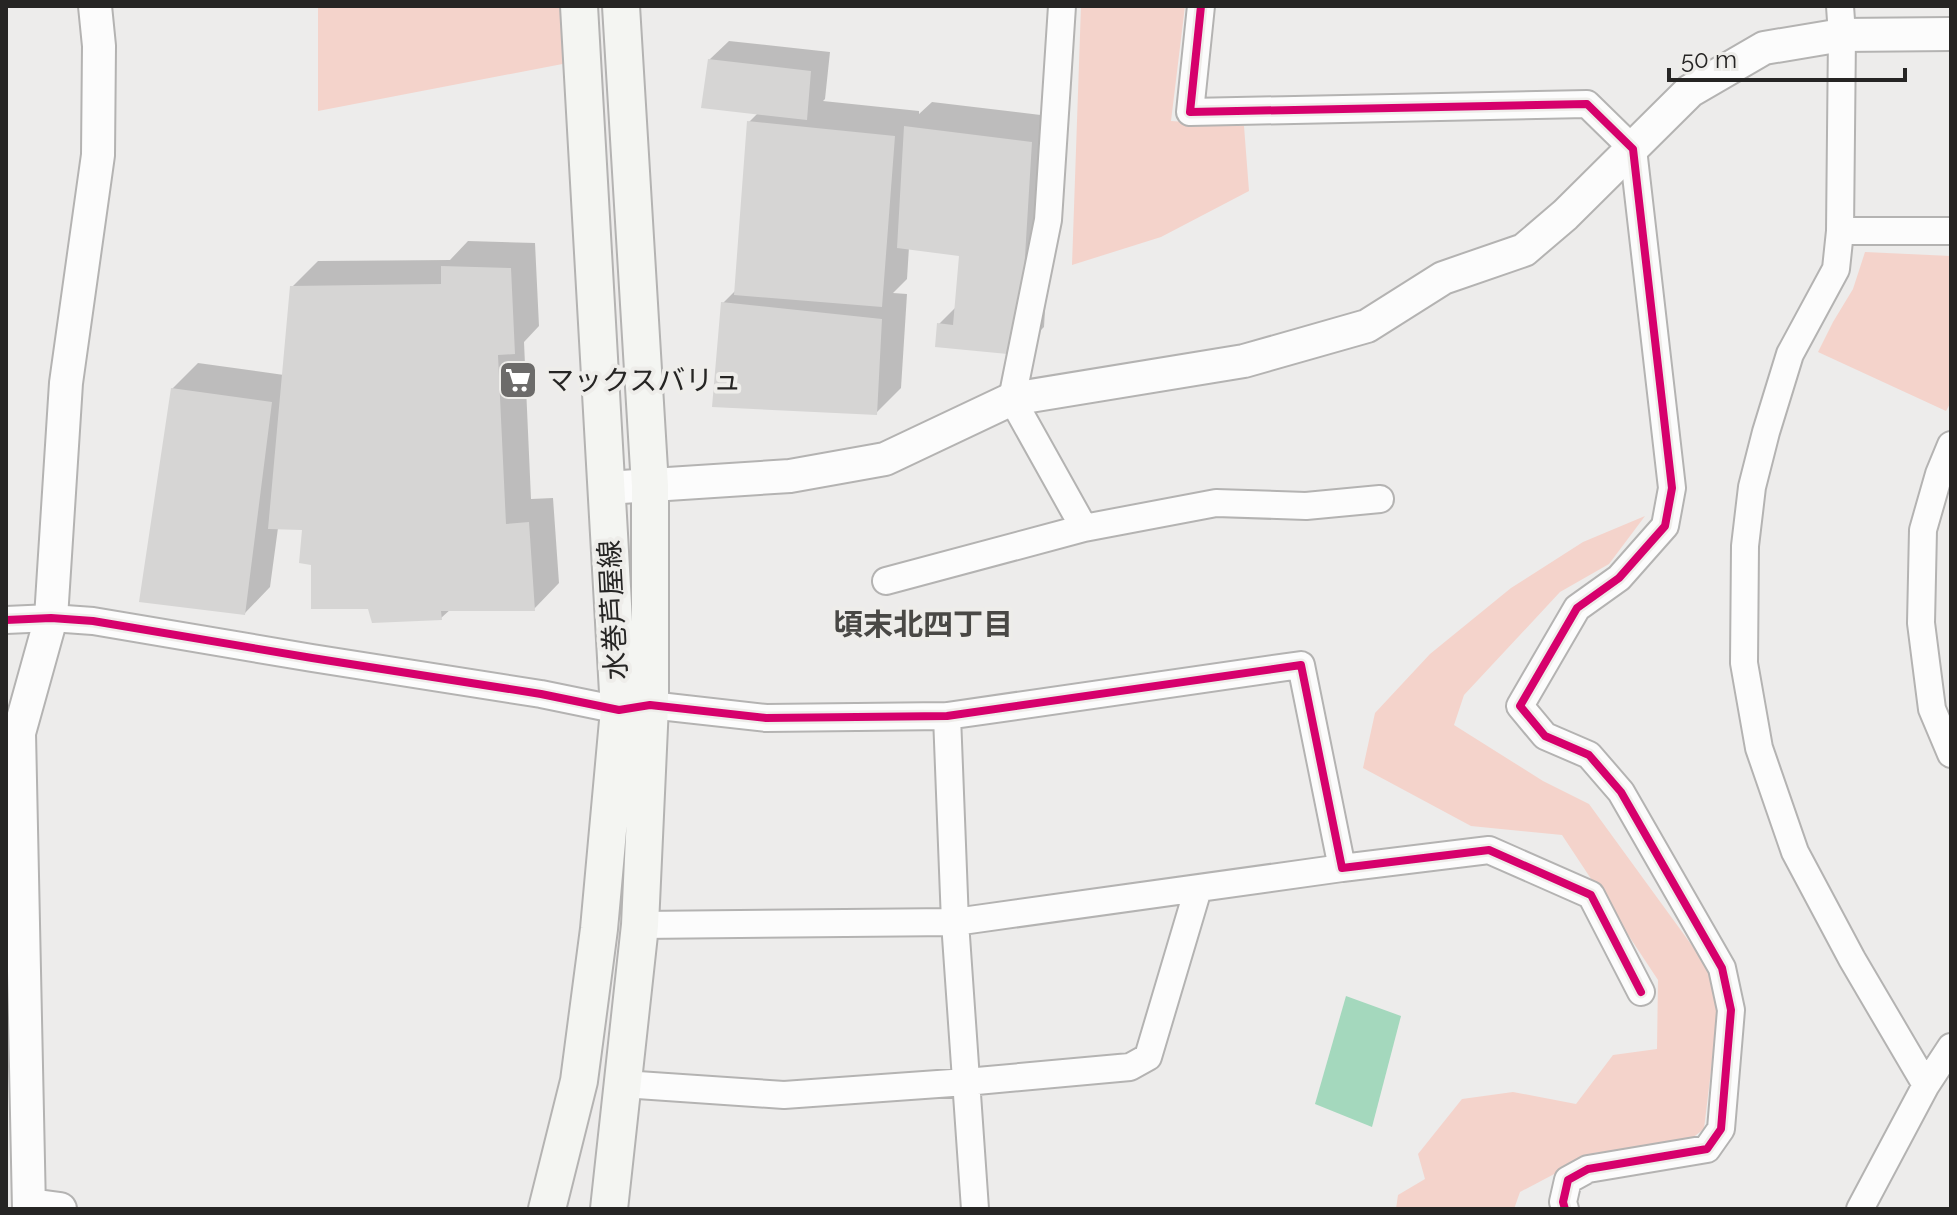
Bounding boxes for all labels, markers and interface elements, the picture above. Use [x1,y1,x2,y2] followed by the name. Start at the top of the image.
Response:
[1669,32,1905,82] scale bar
[1681,45,1737,74] text: 50 m
[497,359,539,401] supermarket icon: マックスバリュ
[546,364,741,397] place label: マックスバリュ
[593,539,633,681] street label: 水巻芦屋線
[833,607,1013,642] district label: 頃末北四丁目

